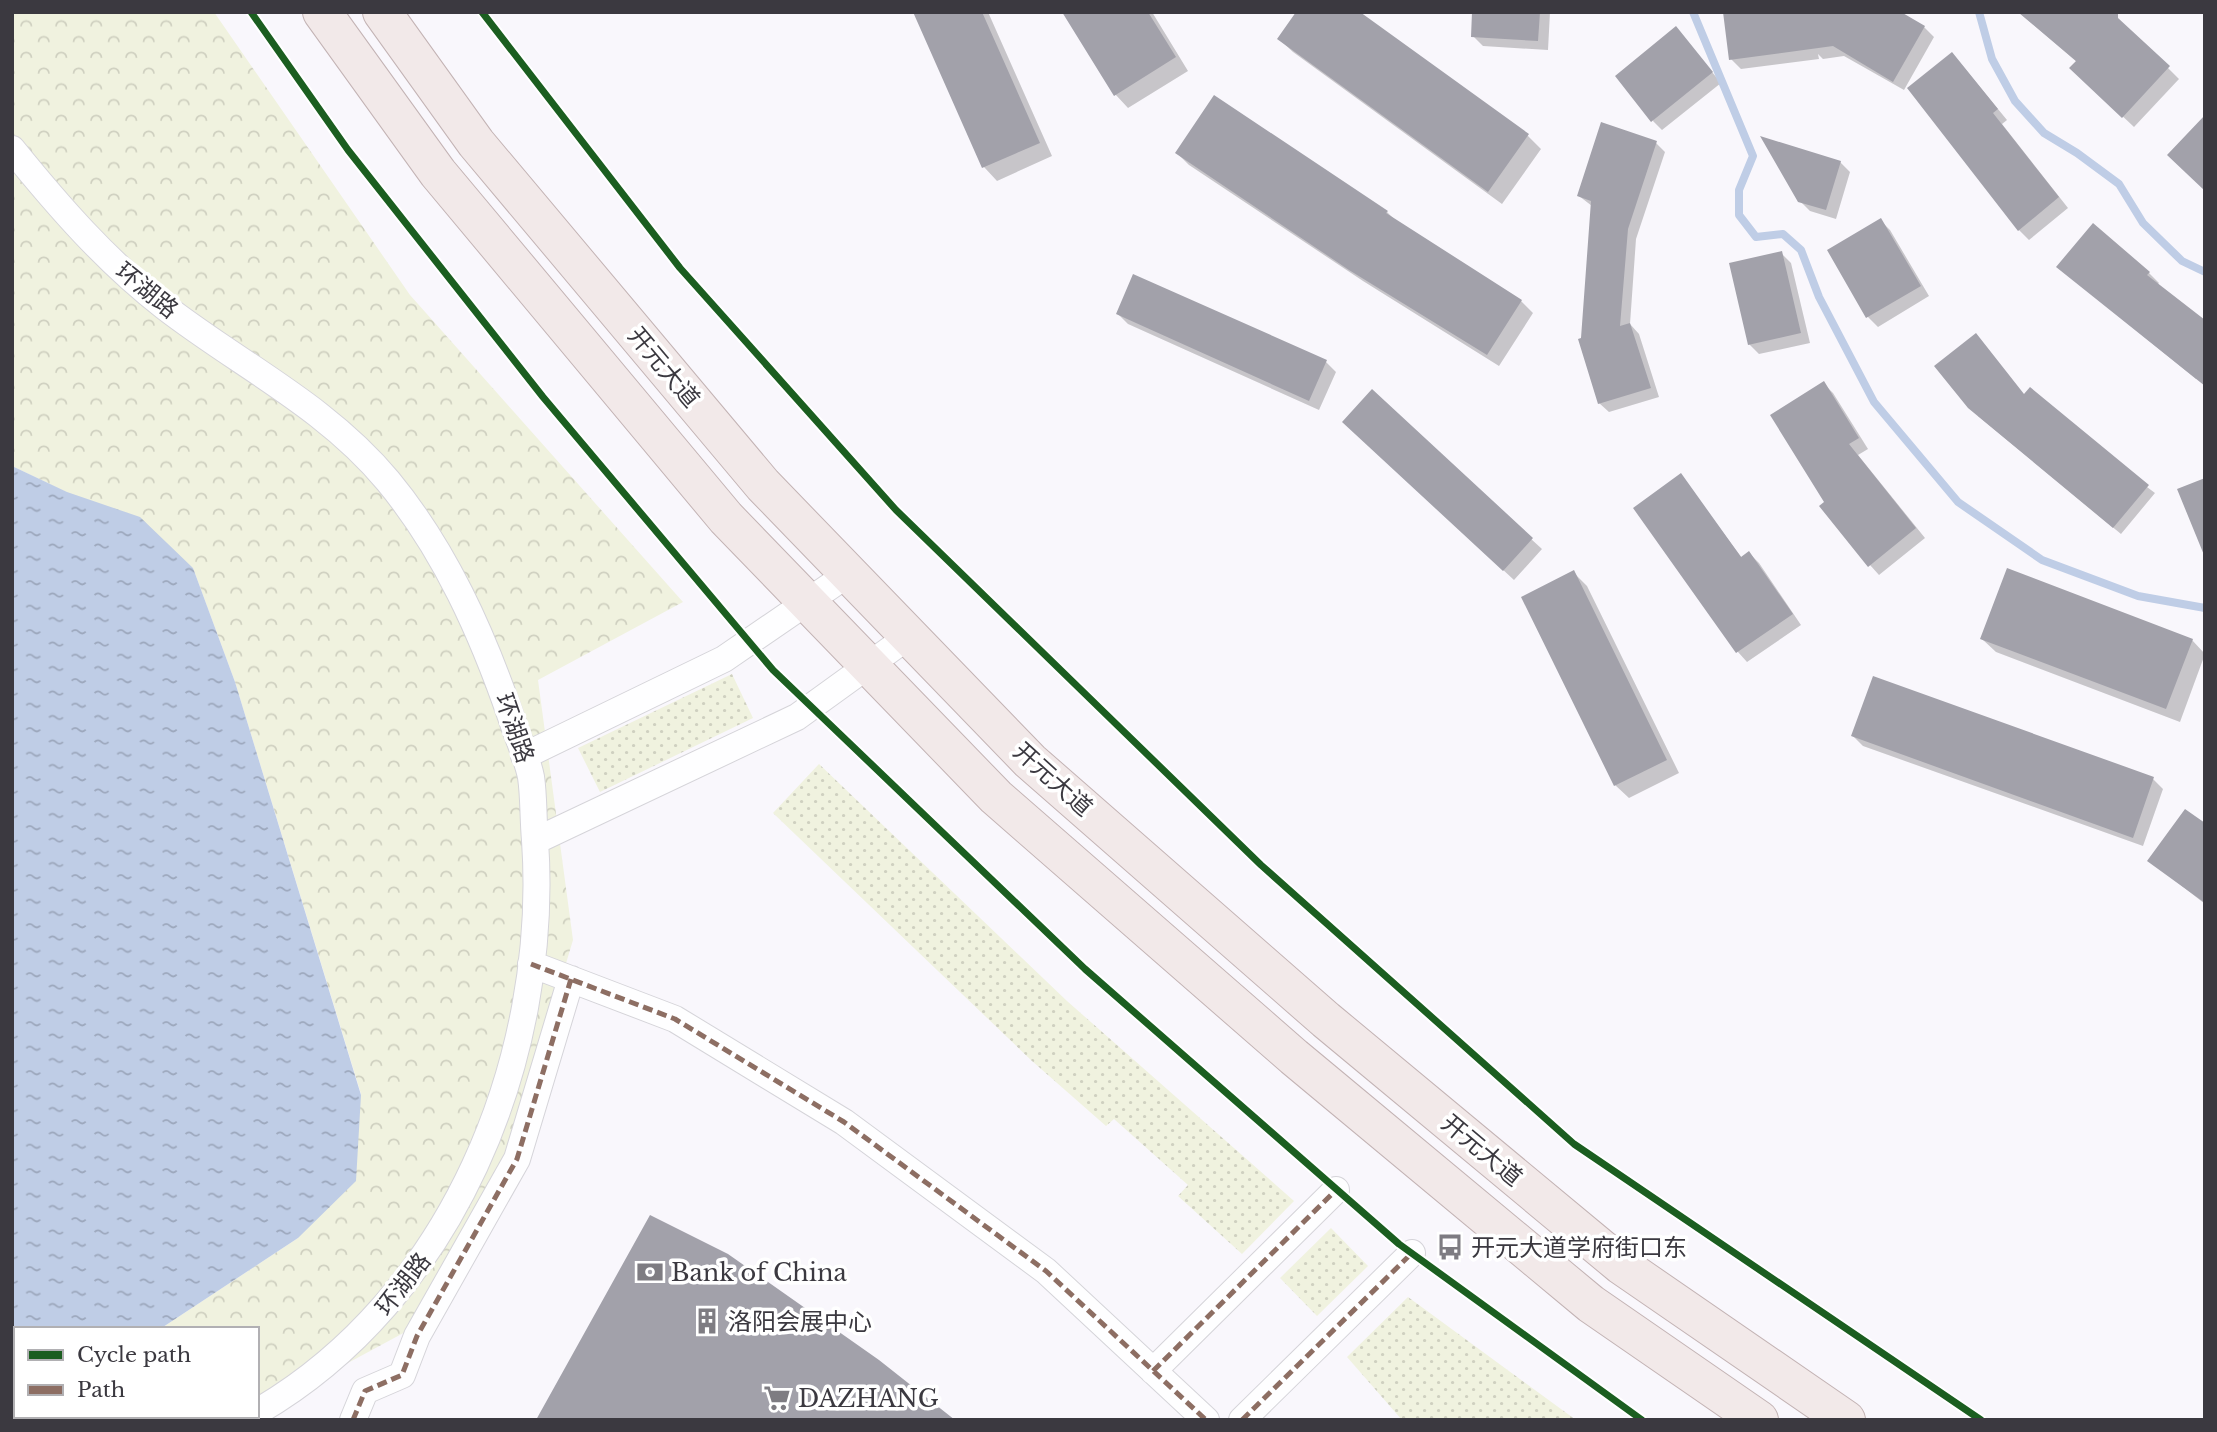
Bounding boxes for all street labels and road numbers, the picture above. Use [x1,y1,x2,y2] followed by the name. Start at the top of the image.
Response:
[110,256,184,324] street label: 环湖路
[622,321,706,413] street label: 开元大道
[490,689,540,767] street label: 环湖路
[1008,736,1098,822] street label: 开元大道
[1436,1108,1528,1192] street label: 开元大道
[369,1247,437,1321] street label: 环湖路

